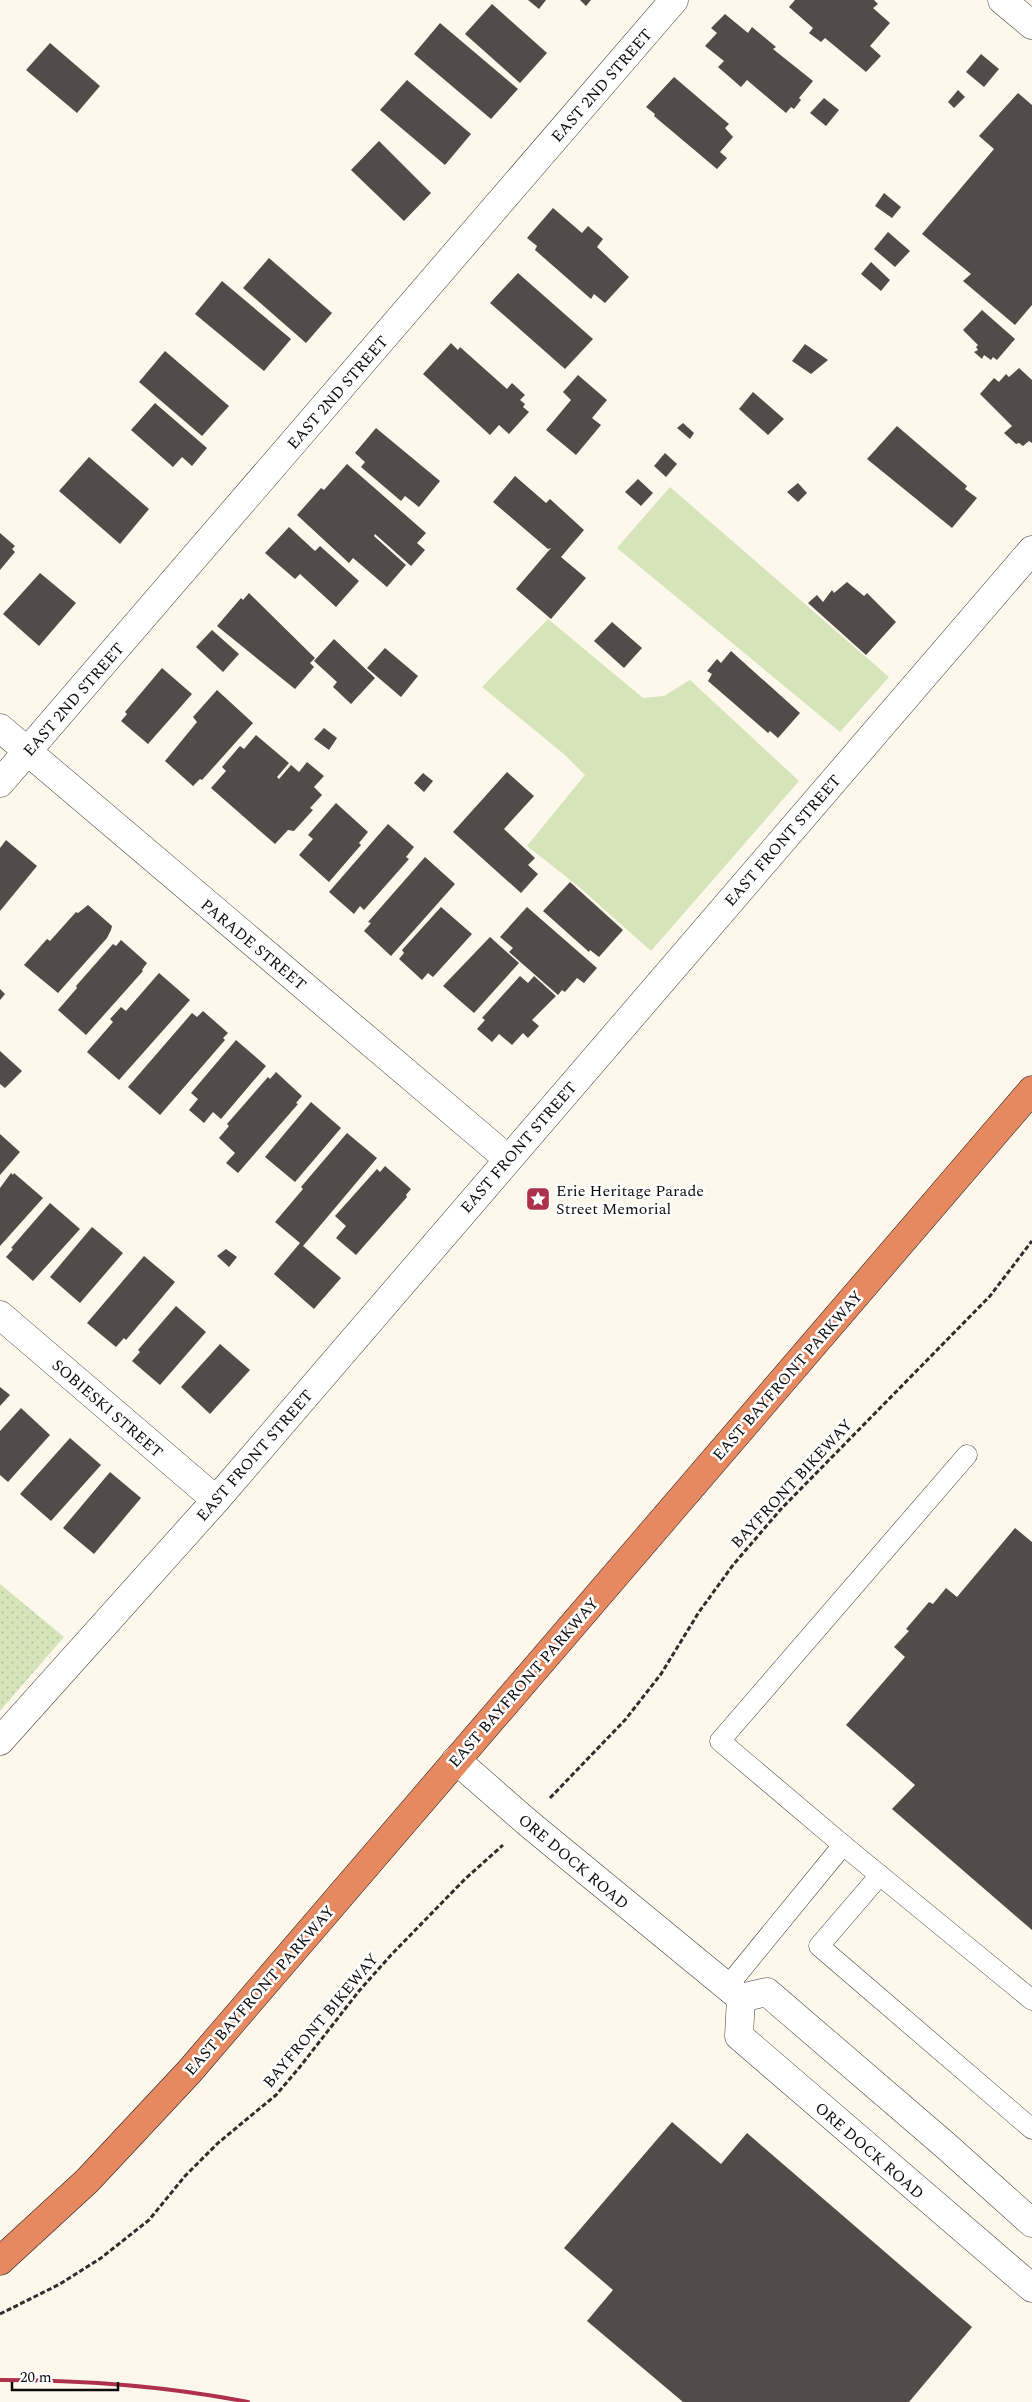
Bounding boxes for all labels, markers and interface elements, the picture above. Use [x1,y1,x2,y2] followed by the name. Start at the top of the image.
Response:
[545,23,658,148] street label: EAST 2ND STREET
[281,330,394,455] street label: EAST 2ND STREET
[17,637,130,762] street label: EAST 2ND STREET
[719,769,847,912] street label: EAST FRONT STREET
[195,893,312,996] street label: PARADE STREET
[455,1076,583,1219] street label: EAST FRONT STREET
[556,1179,704,1221] place label: Erie Heritage Parade Street Memorial
[525,1186,551,1212] place icon: Erie Heritage Parade Street Memorial
[707,1285,869,1466] street label: EAST BAYFRONT PARKWAY
[47,1354,168,1464] street label: SOBIESKI STREET
[191,1384,319,1527] street label: EAST FRONT STREET
[725,1414,858,1554] street label: BAYFRONT BIKEWAY
[443,1592,605,1773] street label: EAST BAYFRONT PARKWAY
[513,1808,634,1915] street label: ORE DOCK ROAD
[179,1900,341,2081] street label: EAST BAYFRONT PARKWAY
[257,1948,384,2093] street label: BAYFRONT BIKEWAY
[809,2096,929,2205] street label: ORE DOCK ROAD
[12,2360,119,2392] scale bar
[20,2366,52,2389] text: 20 m

